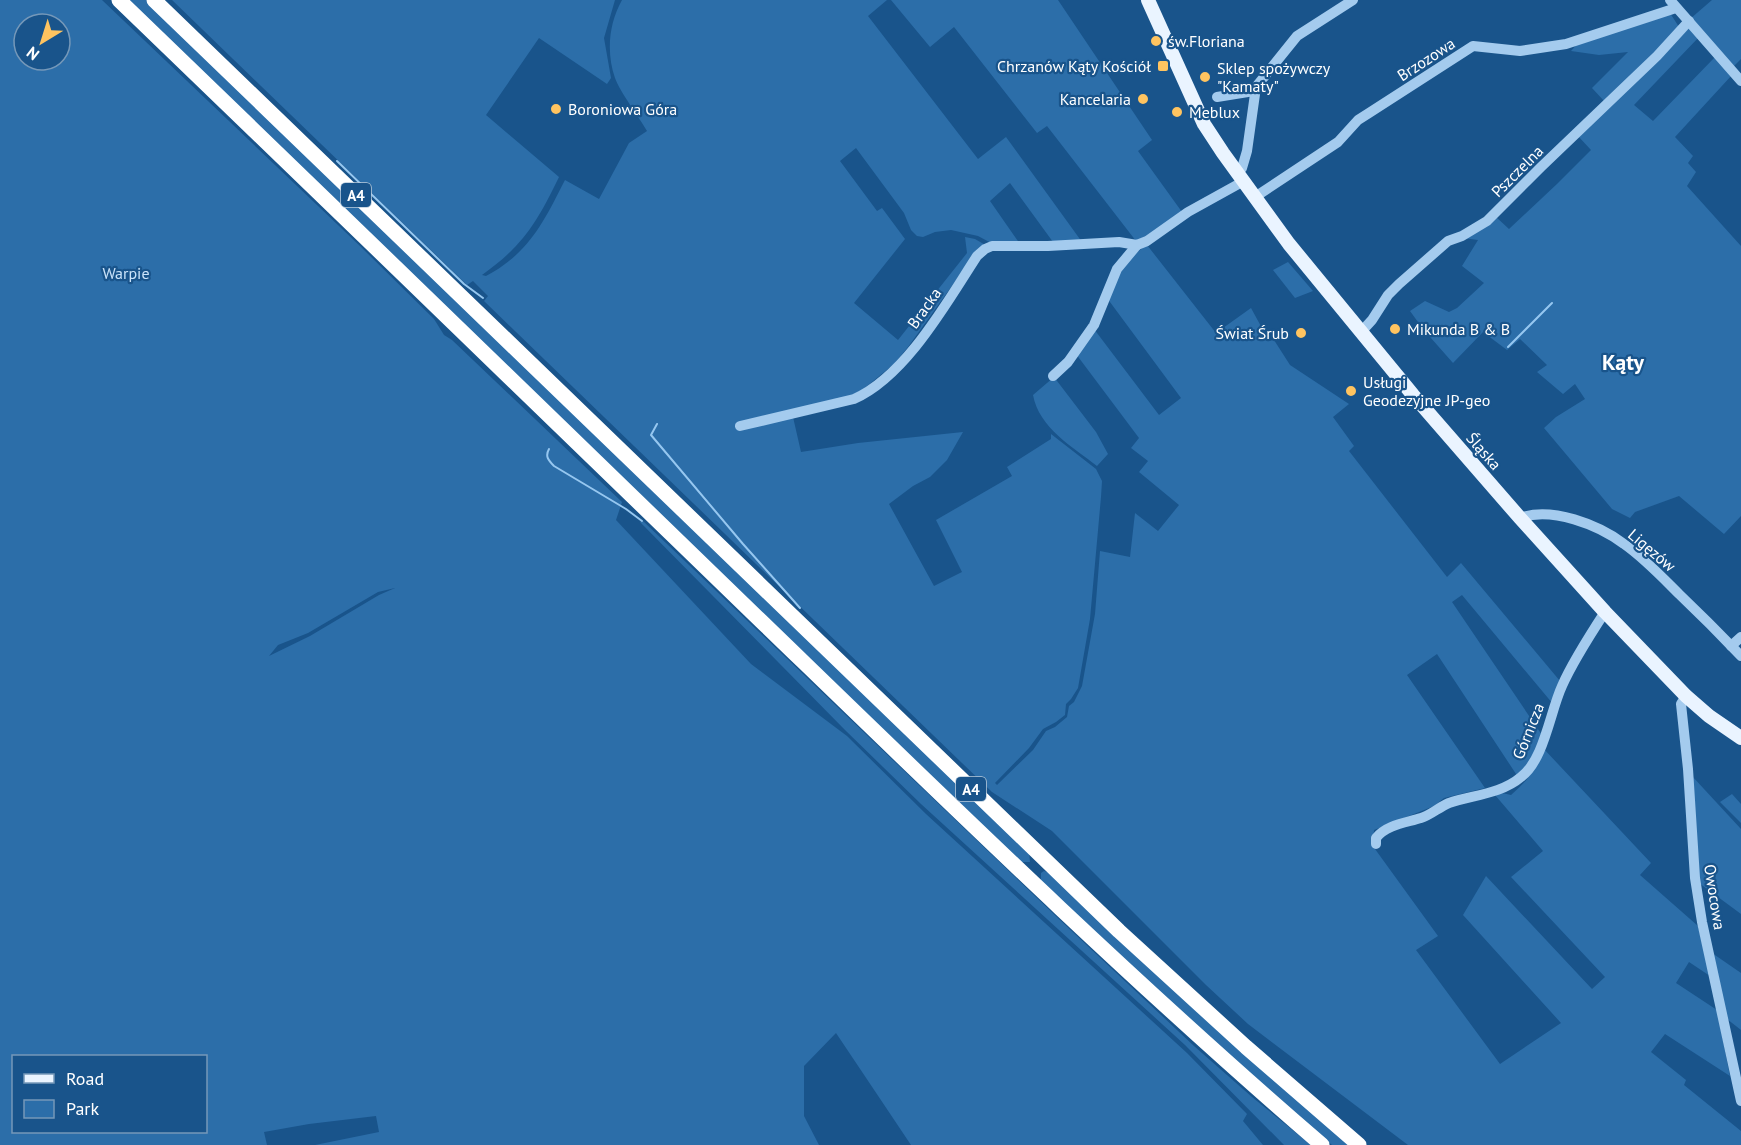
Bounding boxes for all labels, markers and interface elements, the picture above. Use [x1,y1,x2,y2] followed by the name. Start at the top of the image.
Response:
[12,12,72,72] north arrow
[1168,31,1245,51] place label: św.Floriana
[1393,33,1459,85] street label: Brzozowa
[1149,34,1163,48] marker: św.Floriana
[22,43,43,65] text: N
[997,56,1151,76] place label: Chrzanów Kąty Kościół
[1217,58,1331,96] place label: Sklep spożywczy "Kamaty"
[1156,59,1170,73] marker: Chrzanów Kąty Kościół
[1198,70,1212,84] marker: Sklep spożywczy "Kamaty"
[1060,89,1131,109] place label: Kancelaria
[1136,92,1150,106] marker: Kancelaria
[568,99,677,119] place label: Boroniowa Góra
[549,102,563,116] marker: Boroniowa Góra
[1189,102,1240,122] place label: Meblux
[1170,105,1184,119] marker: Meblux
[1487,141,1547,201] street label: Pszczelna
[341,183,371,207] road number: A4
[102,263,150,283] park label: Warpie
[903,284,945,332] street label: Bracka
[1407,319,1510,339] place label: Mikunda B & B
[1388,322,1402,336] marker: Mikunda B & B
[1216,323,1289,343] place label: Świat Śrub
[1294,326,1308,340] marker: Świat Śrub
[1602,348,1644,376] district label: Kąty
[1363,372,1490,410] place label: Usługi Geodezyjne JP-geo
[1344,384,1358,398] marker: Usługi Geodezyjne JP-geo
[1462,428,1506,474] street label: Śląska
[1624,524,1680,576] street label: Ligęzów
[1508,700,1548,762] street label: Górnicza
[956,777,986,801] road number: A4
[1700,863,1730,931] street label: Owocowa
[12,1055,207,1133] legend
[66,1067,104,1090] text: Road
[66,1097,99,1120] text: Park

